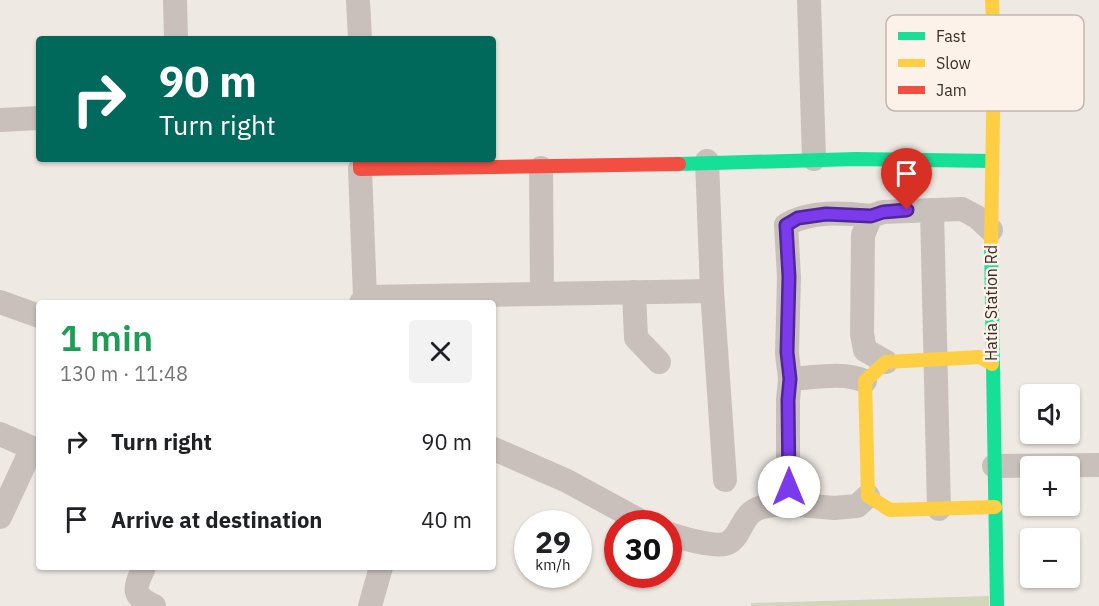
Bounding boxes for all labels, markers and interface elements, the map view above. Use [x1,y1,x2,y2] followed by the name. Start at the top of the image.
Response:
[886,15,1084,111] legend
[936,26,966,46] text: Fast
[936,53,971,73] text: Slow
[159,54,257,109] text: 90 m
[60,60,138,138] icon: right
[936,80,967,100] text: Jam
[159,107,276,142] text: Turn right
[881,148,932,210] pin
[890,157,923,190] icon: arrive
[981,245,1001,361] street label: Hatia Station Rd
[60,314,153,361] text: 1 min
[409,320,472,383] button: close
[60,360,188,387] text: 130 m · 11:48
[1020,384,1080,588] map controls
[1020,384,1080,444] button: sound
[60,425,93,458] icon: right
[111,427,212,456] text: Turn right
[421,427,472,456] text: 90 m
[757,455,821,519] position arrow
[1020,456,1080,516] button: +
[60,503,93,536] icon: arrive
[111,505,322,534] text: Arrive at destination
[421,505,472,534] text: 40 m
[604,510,682,588] speed limit sign: 30
[535,522,571,561] text: 29
[1020,528,1080,588] button: −
[535,555,571,574] text: km/h

